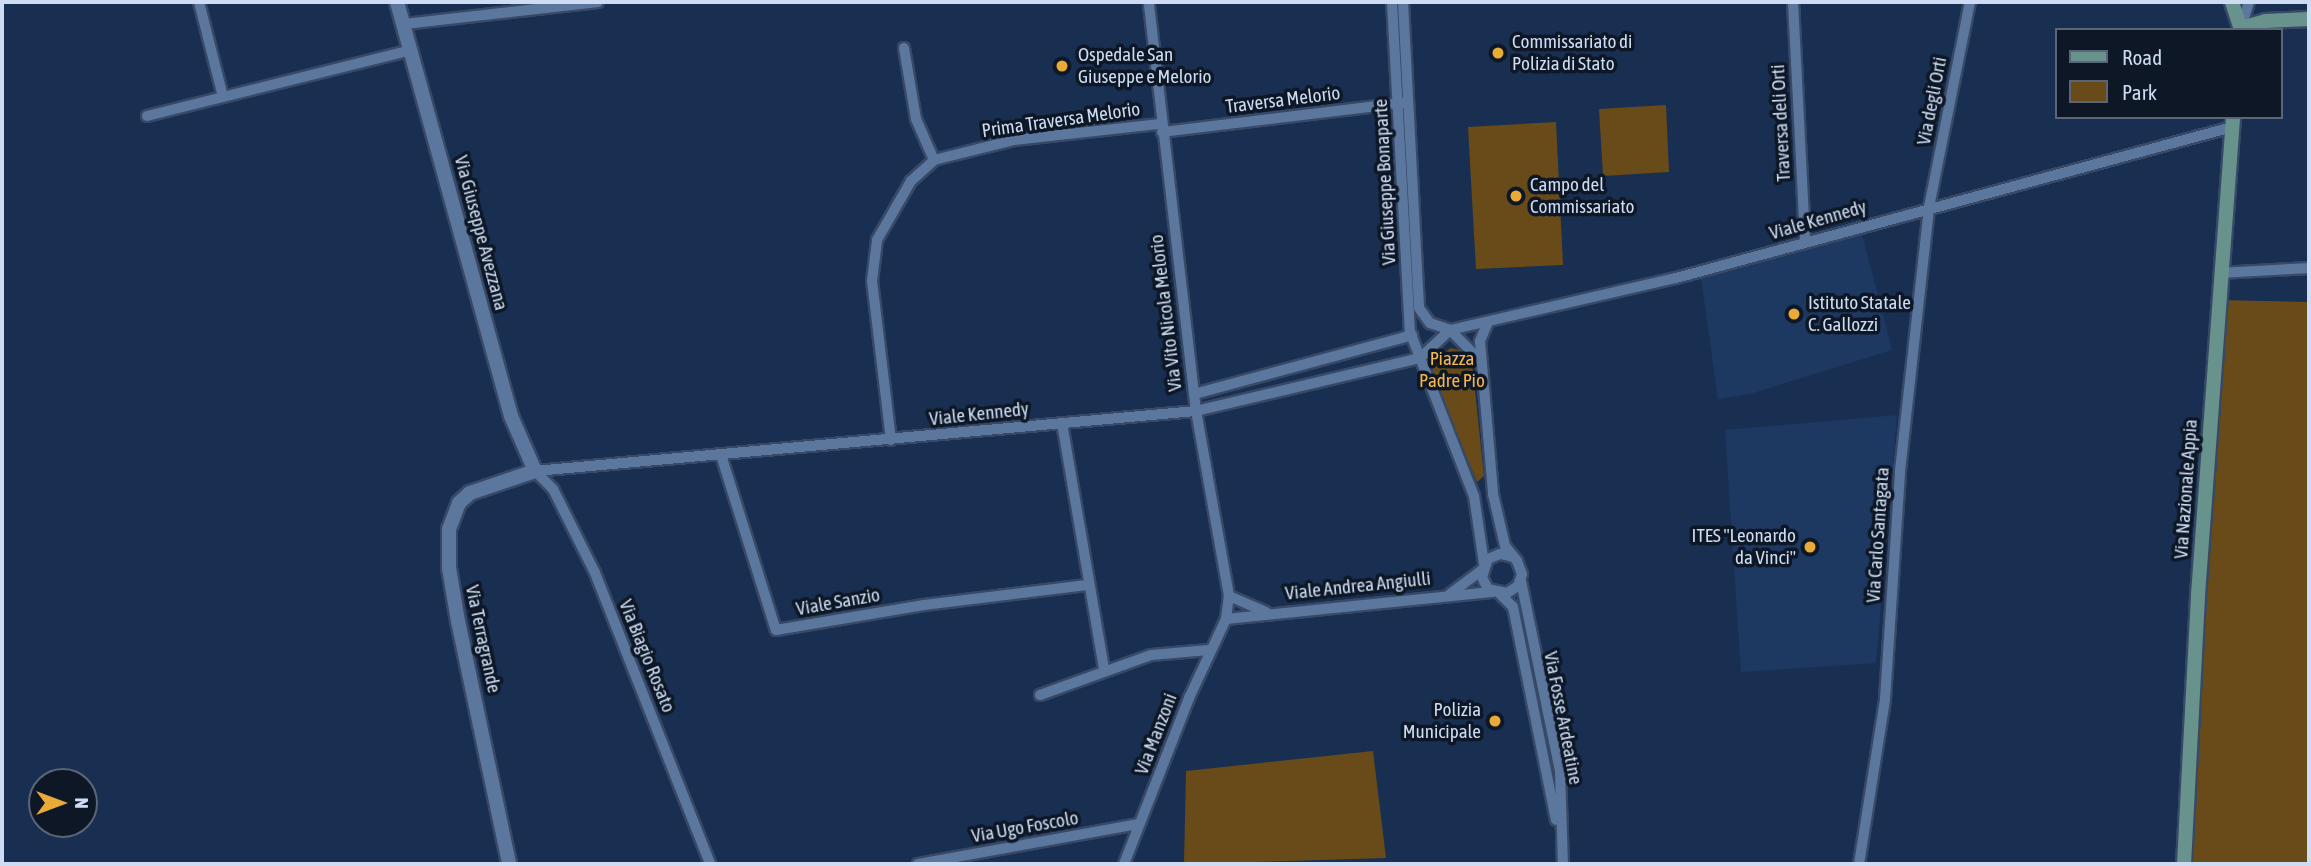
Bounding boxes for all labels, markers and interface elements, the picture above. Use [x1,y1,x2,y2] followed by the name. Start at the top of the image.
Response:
[2056,28,2283,119] legend
[1512,31,1632,75] place label: Commissariato di Polizia di Stato
[1078,44,1211,88] place label: Ospedale San Giuseppe e Melorio
[1490,45,1506,61] marker: Commissariato di Polizia di Stato
[2122,45,2162,69] text: Road
[1912,55,1952,147] street label: Via degli Orti
[1052,56,1072,76] marker: Ospedale San Giuseppe e Melorio
[1767,64,1795,182] street label: Traversa deli Orti
[2122,80,2157,104] text: Park
[1224,82,1342,118] street label: Traversa Melorio
[980,98,1142,142] street label: Prima Traversa Melorio
[1369,98,1401,266] street label: Via Giuseppe Bonaparte
[449,153,513,313] street label: Via Giuseppe Avezzana
[1530,174,1634,218] place label: Campo del Commissariato
[1508,188,1524,204] marker: Campo del Commissariato
[1767,195,1869,245] street label: Viale Kennedy
[1145,233,1187,393] street label: Via Vito Nicola Melorio
[1808,292,1911,336] place label: Istituto Statale C. Gallozzi
[1786,306,1802,322] marker: Istituto Statale C. Gallozzi
[1419,348,1485,392] park label: Piazza Padre Pio
[928,397,1030,431] street label: Viale Kennedy
[2170,418,2202,560] street label: Via Nazionale Appia
[1862,466,1894,604] street label: Via Carlo Santagata
[1692,525,1796,569] place label: ITES "Leonardo da Vinci"
[1802,539,1818,555] marker: ITES "Leonardo da Vinci"
[1284,567,1432,605] street label: Viale Andrea Angiulli
[460,583,506,695] street label: Via Terragrande
[794,583,882,621] street label: Viale Sanzio
[614,596,680,716] street label: Via Biagio Rosato
[1539,650,1587,786] street label: Via Fosse Ardeatine
[1130,690,1182,778] street label: Via Manzoni
[1403,699,1481,743] place label: Polizia Municipale
[1487,713,1503,729] marker: Polizia Municipale
[28,768,98,838] north arrow
[71,797,93,809] text: N
[970,806,1080,848] street label: Via Ugo Foscolo

